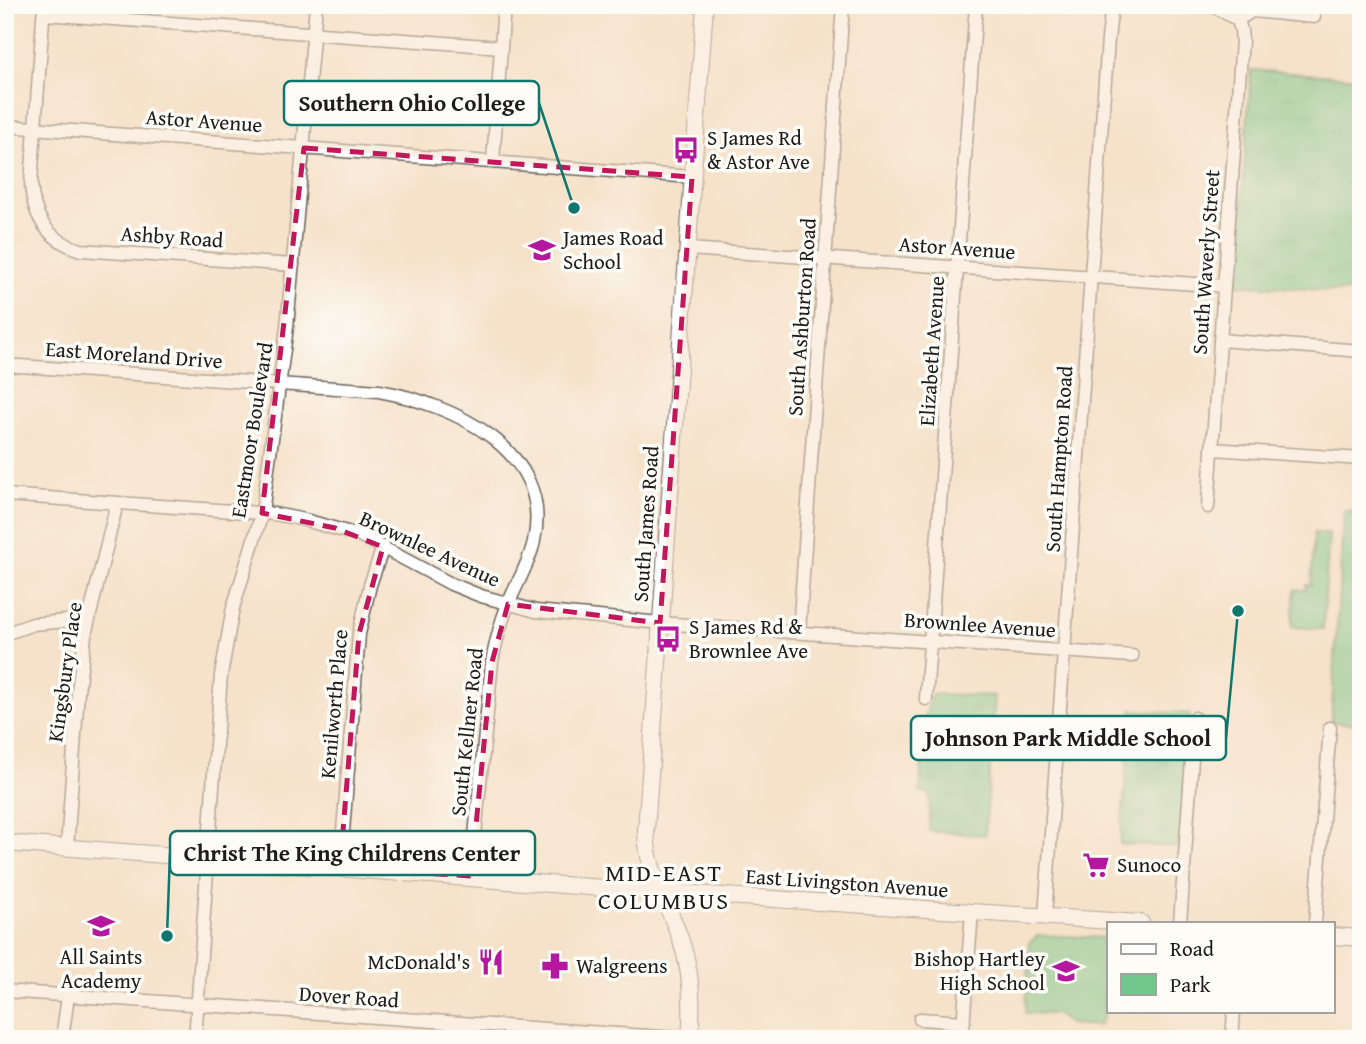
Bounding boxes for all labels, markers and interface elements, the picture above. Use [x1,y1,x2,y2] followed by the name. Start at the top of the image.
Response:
[284,81,539,125] callout: Southern Ohio College
[298,86,526,119] text: Southern Ohio College
[145,101,264,140] street label: Astor Avenue
[707,122,810,177] place label: S James Rd & Astor Ave
[671,135,701,165] bus stop icon: S James Rd & Astor Ave
[1184,168,1227,356] street label: South Waverly Street
[779,216,824,417] street label: South Ashburton Road
[120,217,225,256] street label: Ashby Road
[560,222,664,277] place label: James Road School
[898,228,1017,267] street label: Astor Avenue
[527,235,557,265] school or university icon: James Road School
[911,275,952,427] street label: Elizabeth Avenue
[44,333,224,376] street label: East Moreland Drive
[222,339,281,520] street label: Eastmoor Boulevard
[1037,364,1081,553] street label: South Hampton Road
[625,444,666,603] street label: South James Road
[355,502,506,595] street label: Brownlee Avenue
[39,600,90,744] street label: Kingsbury Place
[903,604,1057,645] street label: Brownlee Avenue
[689,611,808,666] place label: S James Rd & Brownlee Ave
[653,624,683,654] bus stop icon: S James Rd & Brownlee Ave
[312,628,355,780] street label: Kenilworth Place
[442,645,491,818] street label: South Kellner Road
[911,716,1226,760] callout: Johnson Park Middle School
[921,721,1211,754] text: Johnson Park Middle School
[170,831,535,875] callout: Christ The King Childrens Center
[184,836,521,869] text: Christ The King Childrens Center
[1117,849,1181,880] place label: Sunoco
[1081,850,1111,880] supermarket icon: Sunoco
[598,855,730,918] district label: MID-EAST COLUMBUS
[745,860,950,905] street label: East Livingston Avenue
[86,911,116,941] school or university icon: All Saints Academy
[1107,922,1334,1012] legend
[1170,933,1215,964] text: Road
[60,941,142,996] place label: All Saints Academy
[914,943,1046,998] place label: Bishop Hartley High School
[367,946,470,977] place label: McDonald's
[476,947,506,977] restaurant icon: McDonald's
[576,950,667,981] place label: Walgreens
[540,951,570,981] pharmacy icon: Walgreens
[1051,956,1081,986] school or university icon: Bishop Hartley High School
[1170,969,1211,1000] text: Park
[298,978,401,1016] street label: Dover Road

